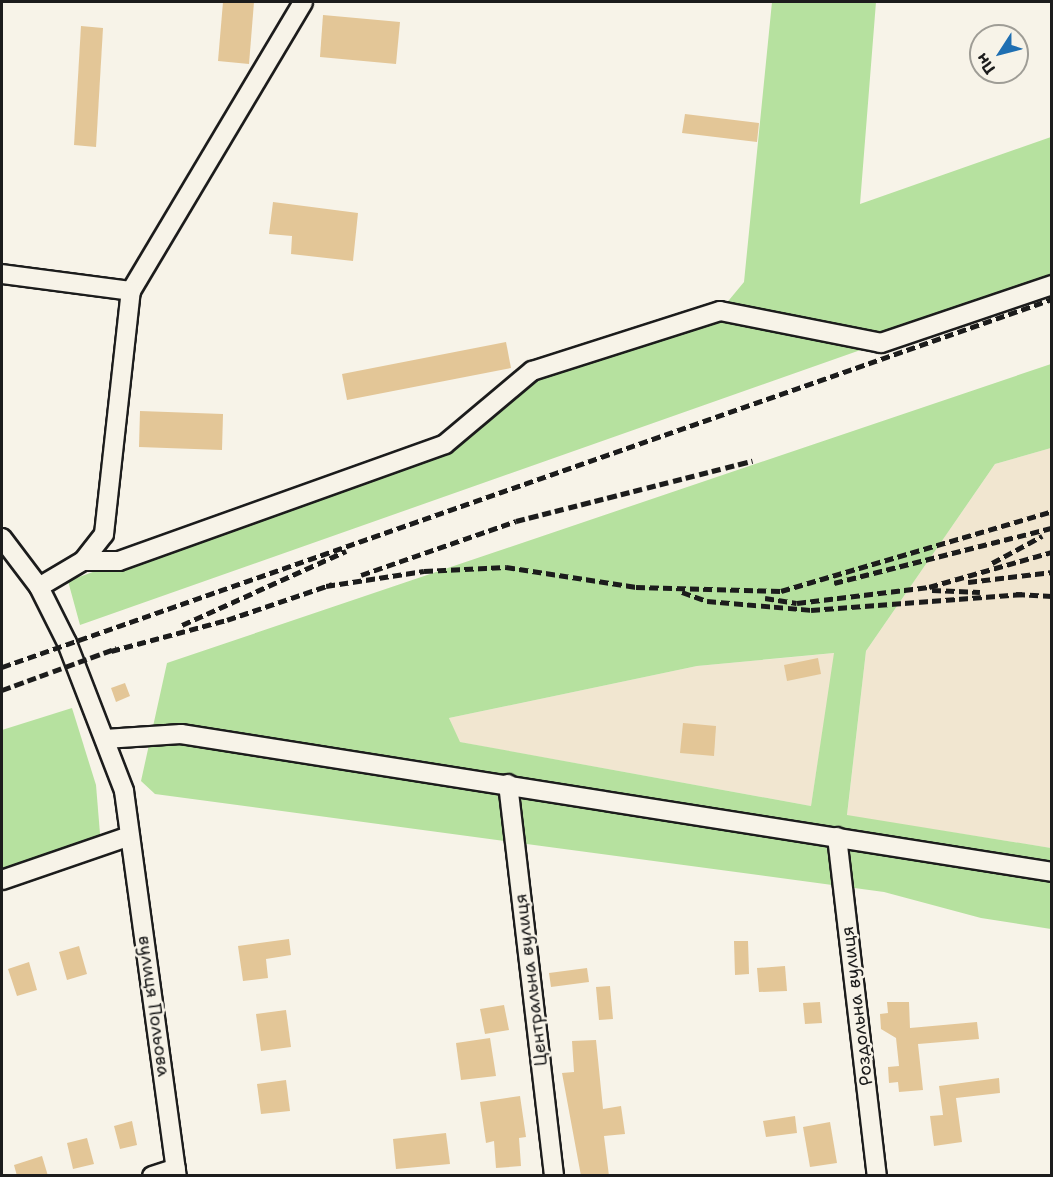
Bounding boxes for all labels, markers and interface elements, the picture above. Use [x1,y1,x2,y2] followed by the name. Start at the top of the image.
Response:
[969,24,1029,84] north arrow
[971,49,1000,78] text: Пн
[510,893,552,1067] street label: Центральна вулиця
[837,925,877,1087] street label: Роздольна вулиця
[133,934,175,1078] street label: вулиця Польова

